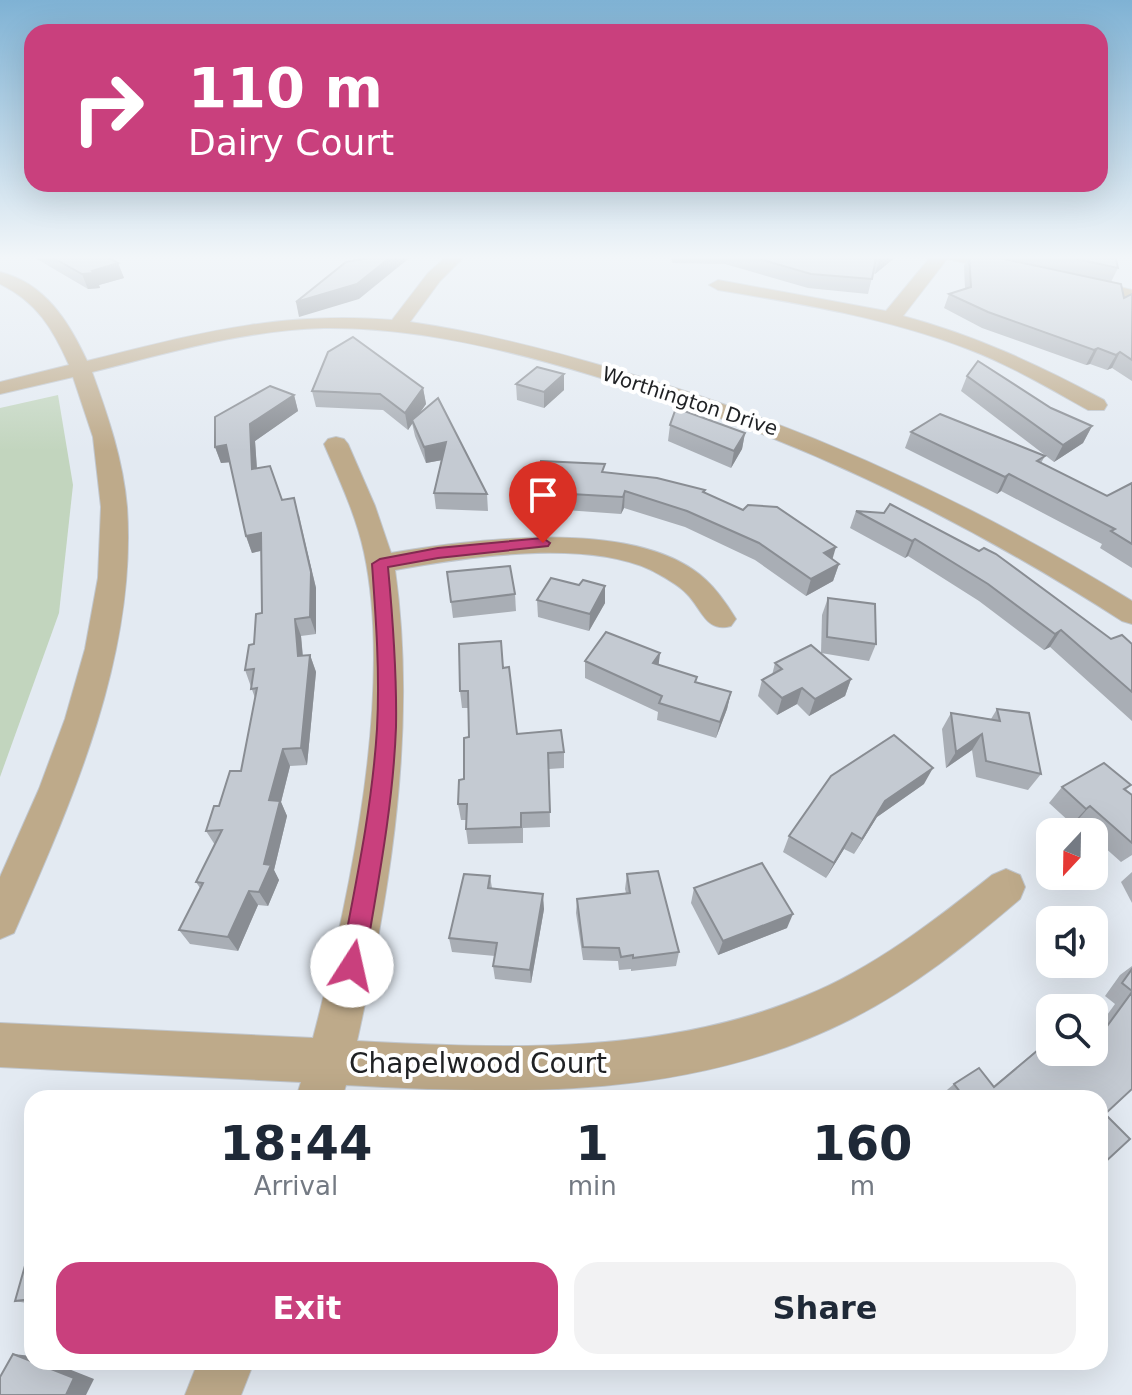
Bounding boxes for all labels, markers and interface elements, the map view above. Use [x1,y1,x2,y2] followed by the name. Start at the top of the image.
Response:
[188,55,383,120] text: 110 m
[56,56,160,160] icon: right
[188,122,394,163] text: Dairy Court
[599,361,781,441] street label: Worthington Drive
[509,461,577,543] pin
[521,473,565,517] icon: arrive
[1036,818,1108,890] north arrow
[1036,818,1108,1066] map controls
[1036,906,1108,978] button: sound
[310,924,394,1008] position arrow
[1036,994,1108,1066] button: search
[349,1047,607,1080] street label: Chapelwood Court
[219,1115,372,1171] text: 18:44
[576,1115,609,1171] text: 1
[812,1115,912,1171] text: 160
[254,1171,338,1201] text: Arrival
[568,1171,617,1201] text: min
[850,1171,875,1201] text: m
[56,1262,558,1354] button: Exit
[574,1262,1076,1354] button: Share

